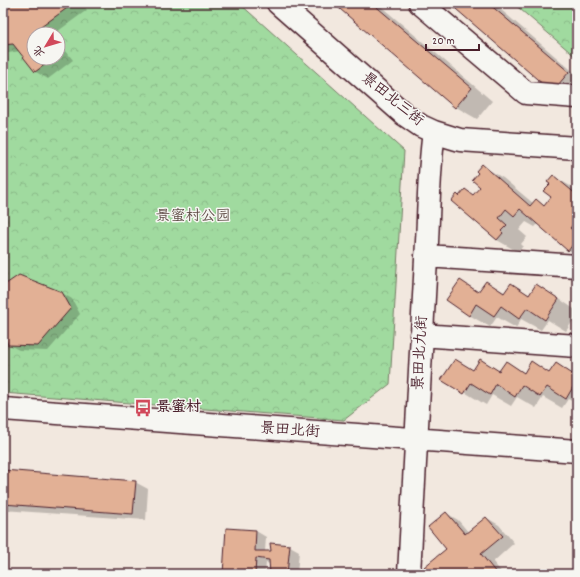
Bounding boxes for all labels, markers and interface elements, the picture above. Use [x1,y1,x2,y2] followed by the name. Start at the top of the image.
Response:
[26,26,66,66] north arrow
[426,26,479,52] scale bar
[432,33,455,50] text: 20 m
[30,42,49,60] text: 北
[356,68,428,132] street label: 景田北三街
[155,206,231,228] park label: 景蜜村公园
[408,315,434,391] street label: 景田北九街
[156,397,201,419] place label: 景蜜村
[133,398,153,418] bus stop icon: 景蜜村
[259,418,321,444] street label: 景田北街

